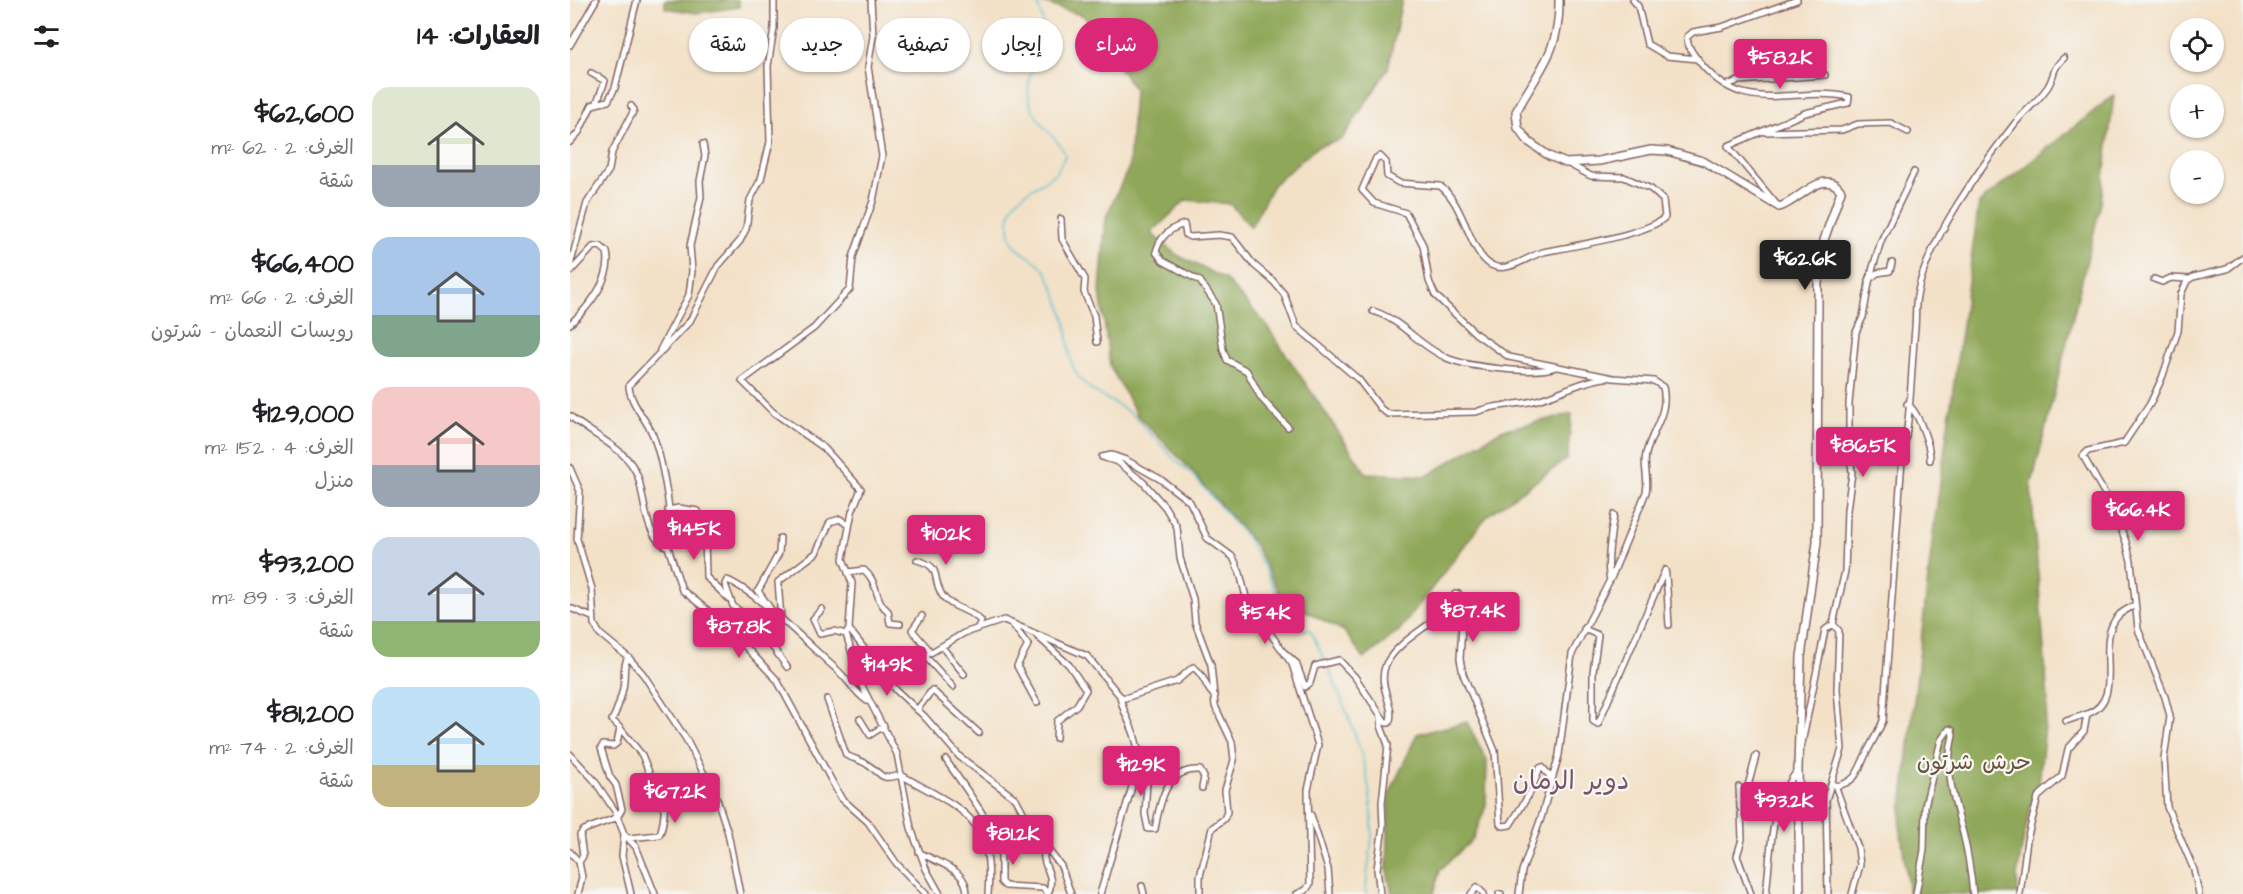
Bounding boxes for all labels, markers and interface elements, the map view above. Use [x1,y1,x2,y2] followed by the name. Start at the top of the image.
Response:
[417,18,540,54] text: العقارات: 14
[689,18,768,72] chip: شقة
[780,18,864,72] chip: جديد
[876,18,970,72] chip: تصفية
[982,18,1063,72] chip: إيجار
[1075,18,1158,72] chip: شراء
[2170,18,2224,204] map controls
[2170,18,2224,72] button: locate
[30,20,63,53] icon: filters
[1731,39,1829,90] pin: $58.2K
[1748,44,1812,72] text: $58.2K
[2170,84,2224,138] button: +
[255,96,354,132] text: $62,600
[420,111,492,183] icon: home
[211,134,354,162] text: الغرف: 2 · 62 m²
[2170,150,2224,204] button: −
[319,167,354,195] text: شقة
[1756,240,1854,291] pin: $62.6K
[1774,245,1836,273] text: $62.6K
[252,246,354,282] text: $66,400
[420,261,492,333] icon: home
[210,284,354,312] text: الغرف: 2 · 66 m²
[151,317,354,345] text: رويسات النعمان - شرتون
[253,396,354,432] text: $129,000
[420,411,492,483] icon: home
[1814,427,1912,478] pin: $86.5K
[1830,432,1896,460] text: $86.5K
[205,434,354,462] text: الغرف: 4 · 152 m²
[315,467,354,495] text: منزل
[2089,491,2187,542] pin: $66.4K
[2106,496,2170,524] text: $66.4K
[652,510,736,561] pin: $145K
[667,515,721,543] text: $145K
[904,515,988,566] pin: $102K
[921,520,971,548] text: $102K
[259,546,354,582] text: $93,200
[420,561,492,633] icon: home
[212,584,354,612] text: الغرف: 3 · 89 m²
[1424,592,1522,643] pin: $87.4K
[1229,594,1301,645] pin: $54K
[1441,597,1505,625] text: $87.4K
[1239,599,1291,627] text: $54K
[690,608,788,659] pin: $87.8K
[707,613,771,641] text: $87.8K
[319,617,354,645] text: شقة
[845,646,929,697] pin: $149K
[862,651,912,679] text: $149K
[267,696,354,732] text: $81,200
[420,711,492,783] icon: home
[209,734,354,762] text: الغرف: 2 · 74 m²
[1099,746,1183,797] pin: $129K
[1917,747,2031,778] park label: حرش شرتون
[1117,751,1165,779] text: $129K
[1513,763,1629,799] district label: دوير الرمان
[319,767,354,795] text: شقة
[626,773,724,824] pin: $67.2K
[644,778,706,806] text: $67.2K
[1735,782,1833,833] pin: $93.2K
[1754,787,1814,815] text: $93.2K
[964,815,1062,866] pin: $81.2K
[986,820,1040,848] text: $81.2K

